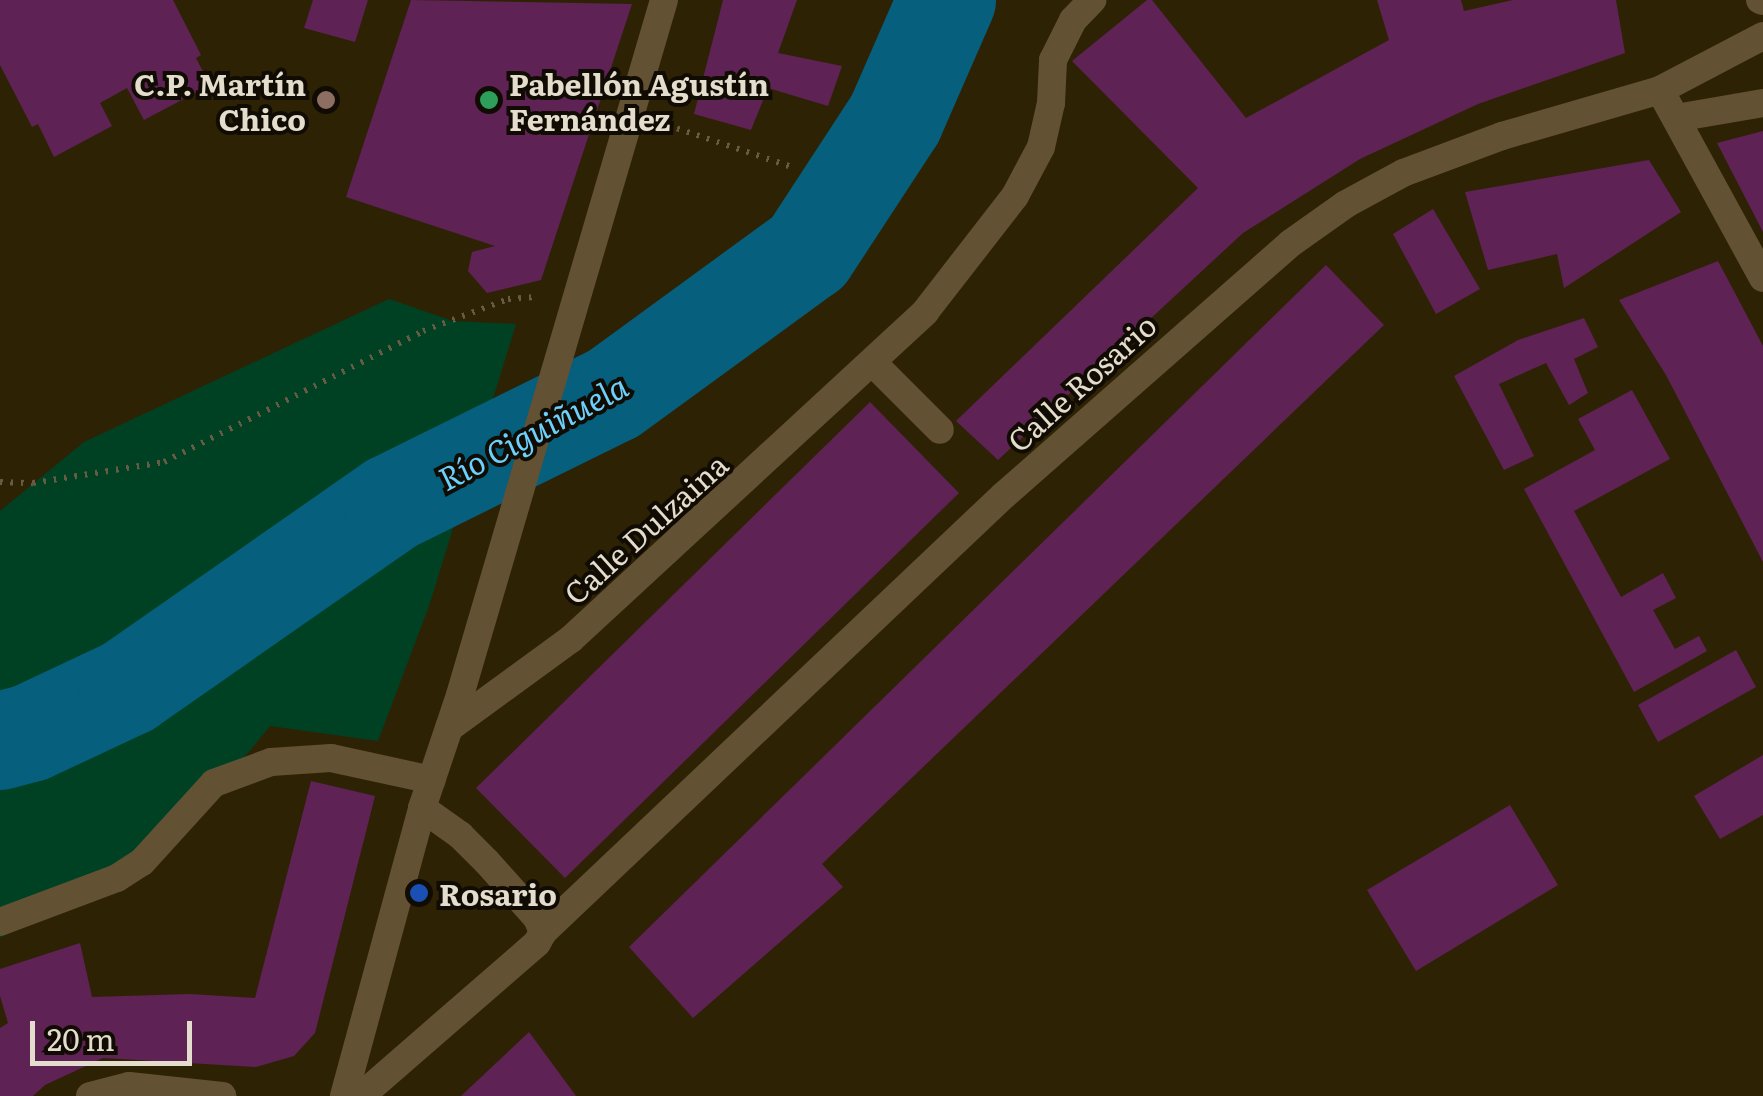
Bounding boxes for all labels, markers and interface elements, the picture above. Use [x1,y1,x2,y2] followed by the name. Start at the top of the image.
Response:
[134,65,306,136] place label: C.P. Martín Chico
[509,65,769,136] place label: Pabellón Agustín Fernández
[315,89,337,111] marker: C.P. Martín Chico
[478,89,500,111] marker: Pabellón Agustín Fernández
[999,306,1163,458] street label: Calle Rosario
[431,365,633,497] water label: Río Ciguiñuela
[556,445,734,611] street label: Calle Dulzaina
[439,875,557,911] place label: Rosario
[408,882,430,904] marker: Rosario
[35,1001,198,1063] scale bar
[47,1016,115,1060] text: 20 m

